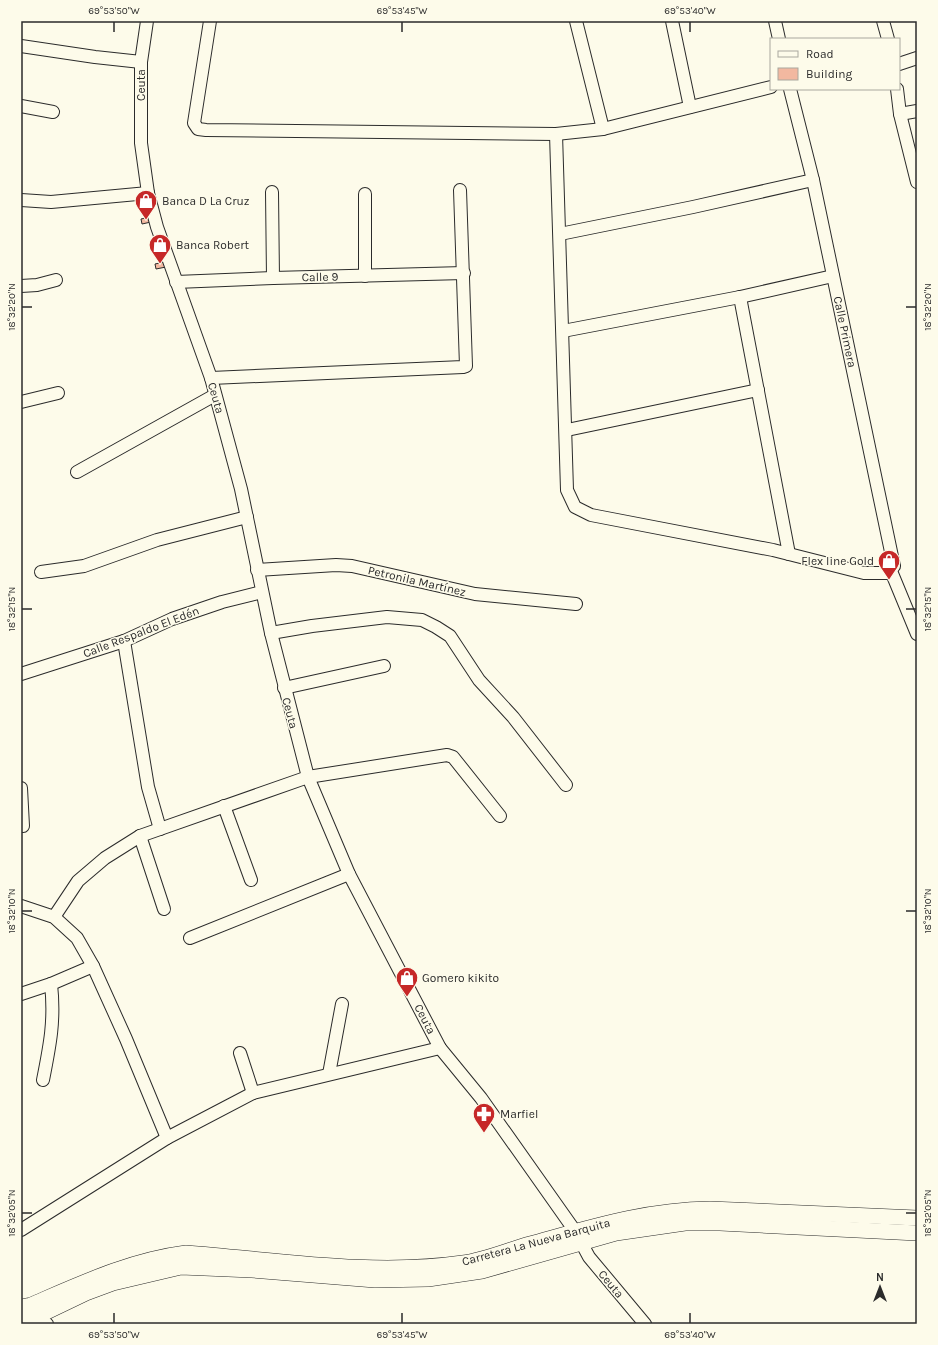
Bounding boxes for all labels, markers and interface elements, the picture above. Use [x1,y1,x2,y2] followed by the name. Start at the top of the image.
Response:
[88,5,140,17] text: 69°53'50"W
[376,5,428,17] text: 69°53'45"W
[664,5,716,17] text: 69°53'40"W
[770,38,900,90] legend
[806,47,834,61] text: Road
[806,67,853,81] text: Building
[134,69,148,101] street label: Ceuta
[133,188,159,221] shop icon: Banca D La Cruz
[162,194,250,208] place label: Banca D La Cruz
[147,232,173,265] shop icon: Banca Robert
[176,238,249,252] place label: Banca Robert
[302,270,338,284] street label: Calle 9
[6,283,18,331] text: 18°32'20"N
[922,283,934,331] text: 18°32'20"N
[831,295,859,369] street label: Calle Primera
[205,381,227,415] street label: Ceuta
[876,548,902,581] shop icon: Flex line Gold
[801,554,874,568] place label: Flex line Gold
[367,563,468,599] street label: Petronila Martínez
[6,587,18,631] text: 18°32'15"N
[922,587,934,631] text: 18°32'15"N
[81,603,201,661] street label: Calle Respaldo El Edén
[279,696,301,730] street label: Ceuta
[6,888,18,934] text: 18°32'10"N
[922,888,934,934] text: 18°32'10"N
[394,965,420,998] shop icon: Gomero kikito
[422,971,499,985] place label: Gomero kikito
[411,1002,439,1036] street label: Ceuta
[471,1101,497,1134] pharmacy icon: Marfiel
[500,1107,538,1121] place label: Marfiel
[6,1189,18,1237] text: 18°32'05"N
[922,1189,934,1237] text: 18°32'05"N
[460,1215,612,1269] street label: Carretera La Nueva Barquita
[595,1267,627,1301] street label: Ceuta
[860,1267,900,1307] north arrow
[876,1271,884,1284] text: N
[88,1329,140,1341] text: 69°53'50"W
[376,1329,428,1341] text: 69°53'45"W
[664,1329,716,1341] text: 69°53'40"W

